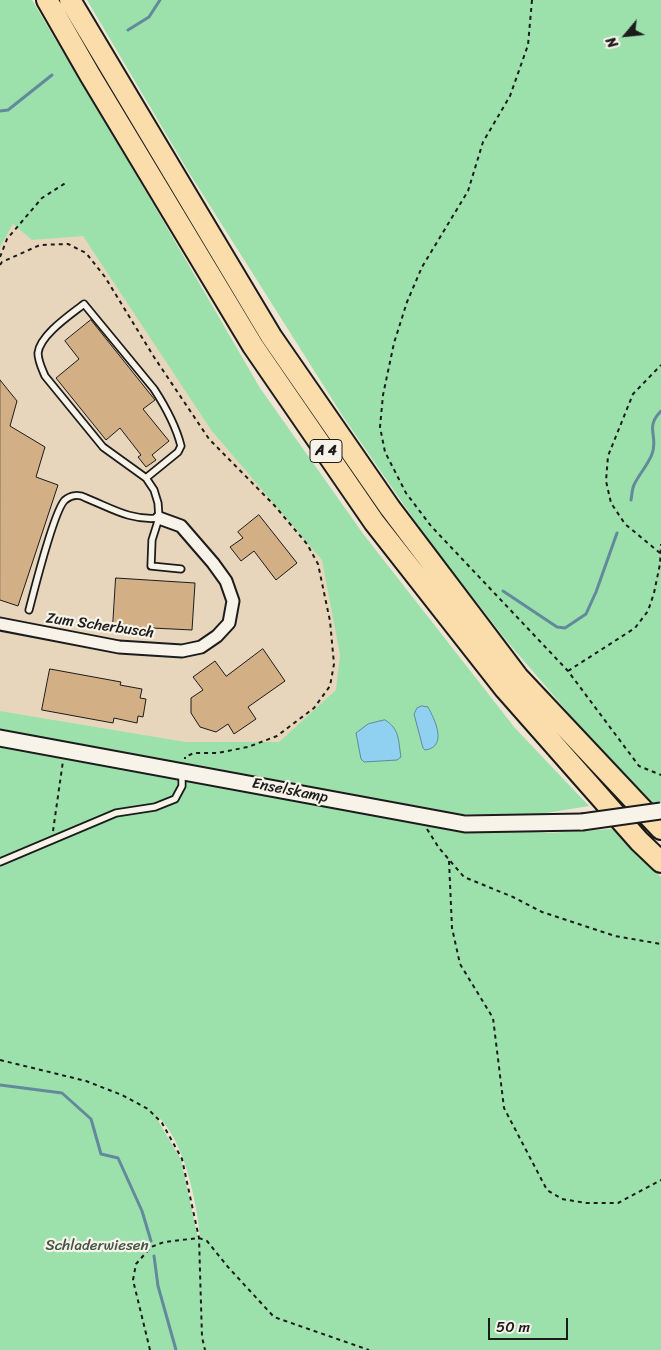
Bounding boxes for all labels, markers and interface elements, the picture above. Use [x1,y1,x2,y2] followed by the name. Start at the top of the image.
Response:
[601,10,651,60] north arrow
[599,32,626,52] text: N
[310,440,342,462] road number: A 4
[45,610,155,642] street label: Zum Scherbusch
[250,775,330,807] street label: Enselskamp
[45,1237,149,1255] park label: Schladerwiesen
[491,1308,571,1340] scale bar
[496,1314,530,1340] text: 50 m

